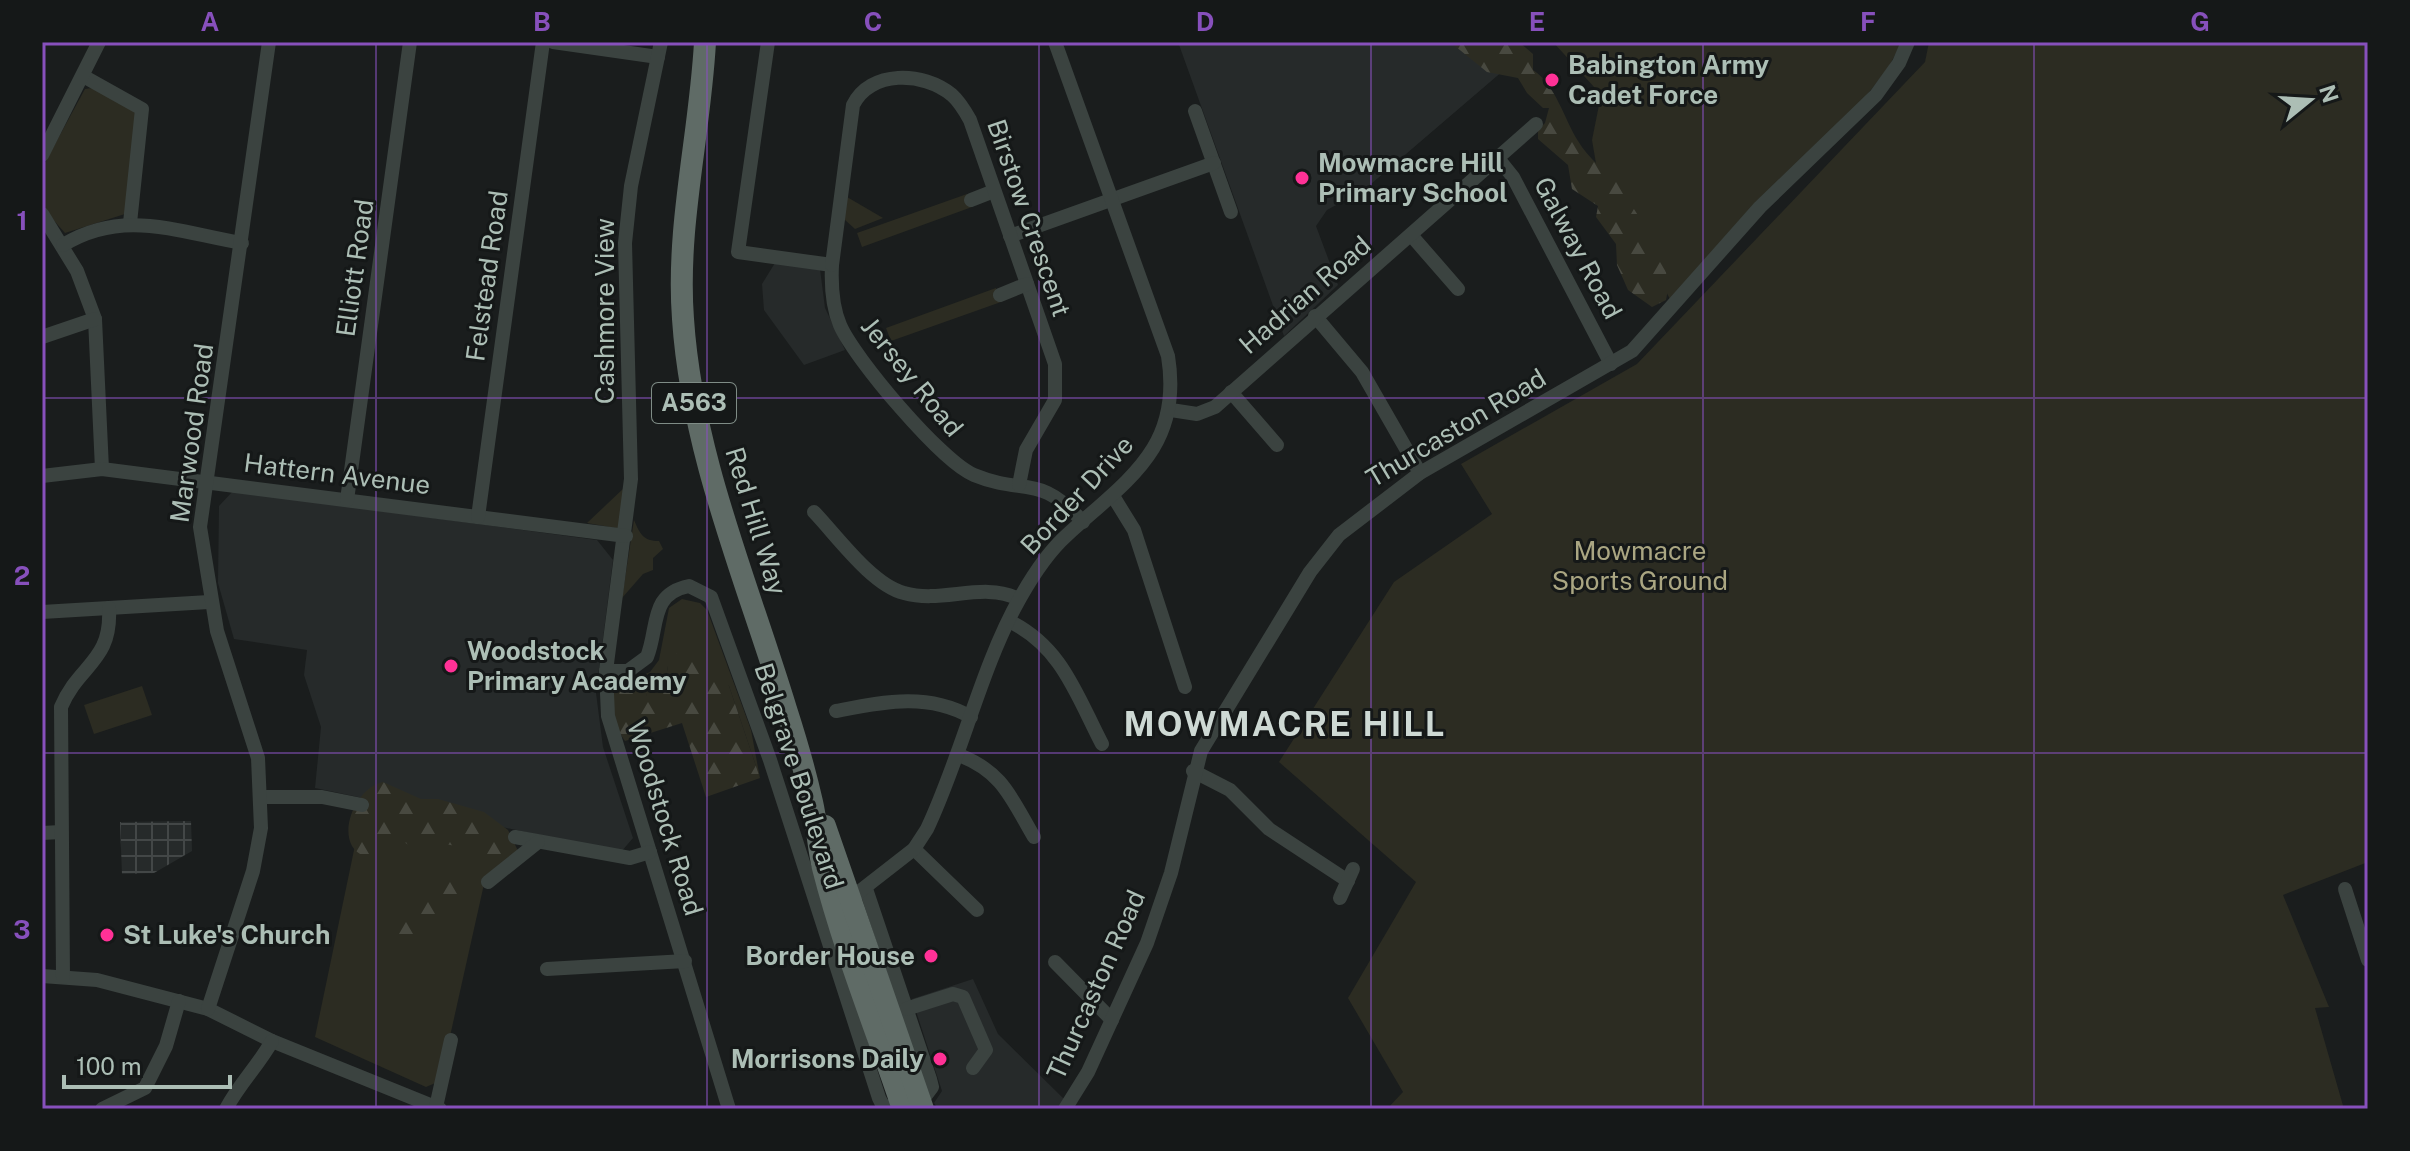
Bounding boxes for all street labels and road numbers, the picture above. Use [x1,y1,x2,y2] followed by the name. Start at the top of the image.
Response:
[981,115,1078,321] street label: Birstow Crescent
[1528,171,1629,324] street label: Galway Road
[459,188,514,363] street label: Felstead Road
[330,197,379,339] street label: Elliott Road
[589,218,620,404] street label: Cashmore View
[1233,229,1377,360] street label: Hadrian Road
[855,311,970,443] street label: Jersey Road
[164,341,219,525] street label: Marwood Road
[1360,362,1551,493] street label: Thurcaston Road
[652,383,736,423] road number: A563
[1014,429,1140,560] street label: Border Drive
[719,443,794,599] street label: Red Hill Way
[242,447,432,500] street label: Hattern Avenue
[748,659,851,893] street label: Belgrave Boulevard
[621,717,710,919] street label: Woodstock Road
[1040,885,1151,1084] street label: Thurcaston Road

